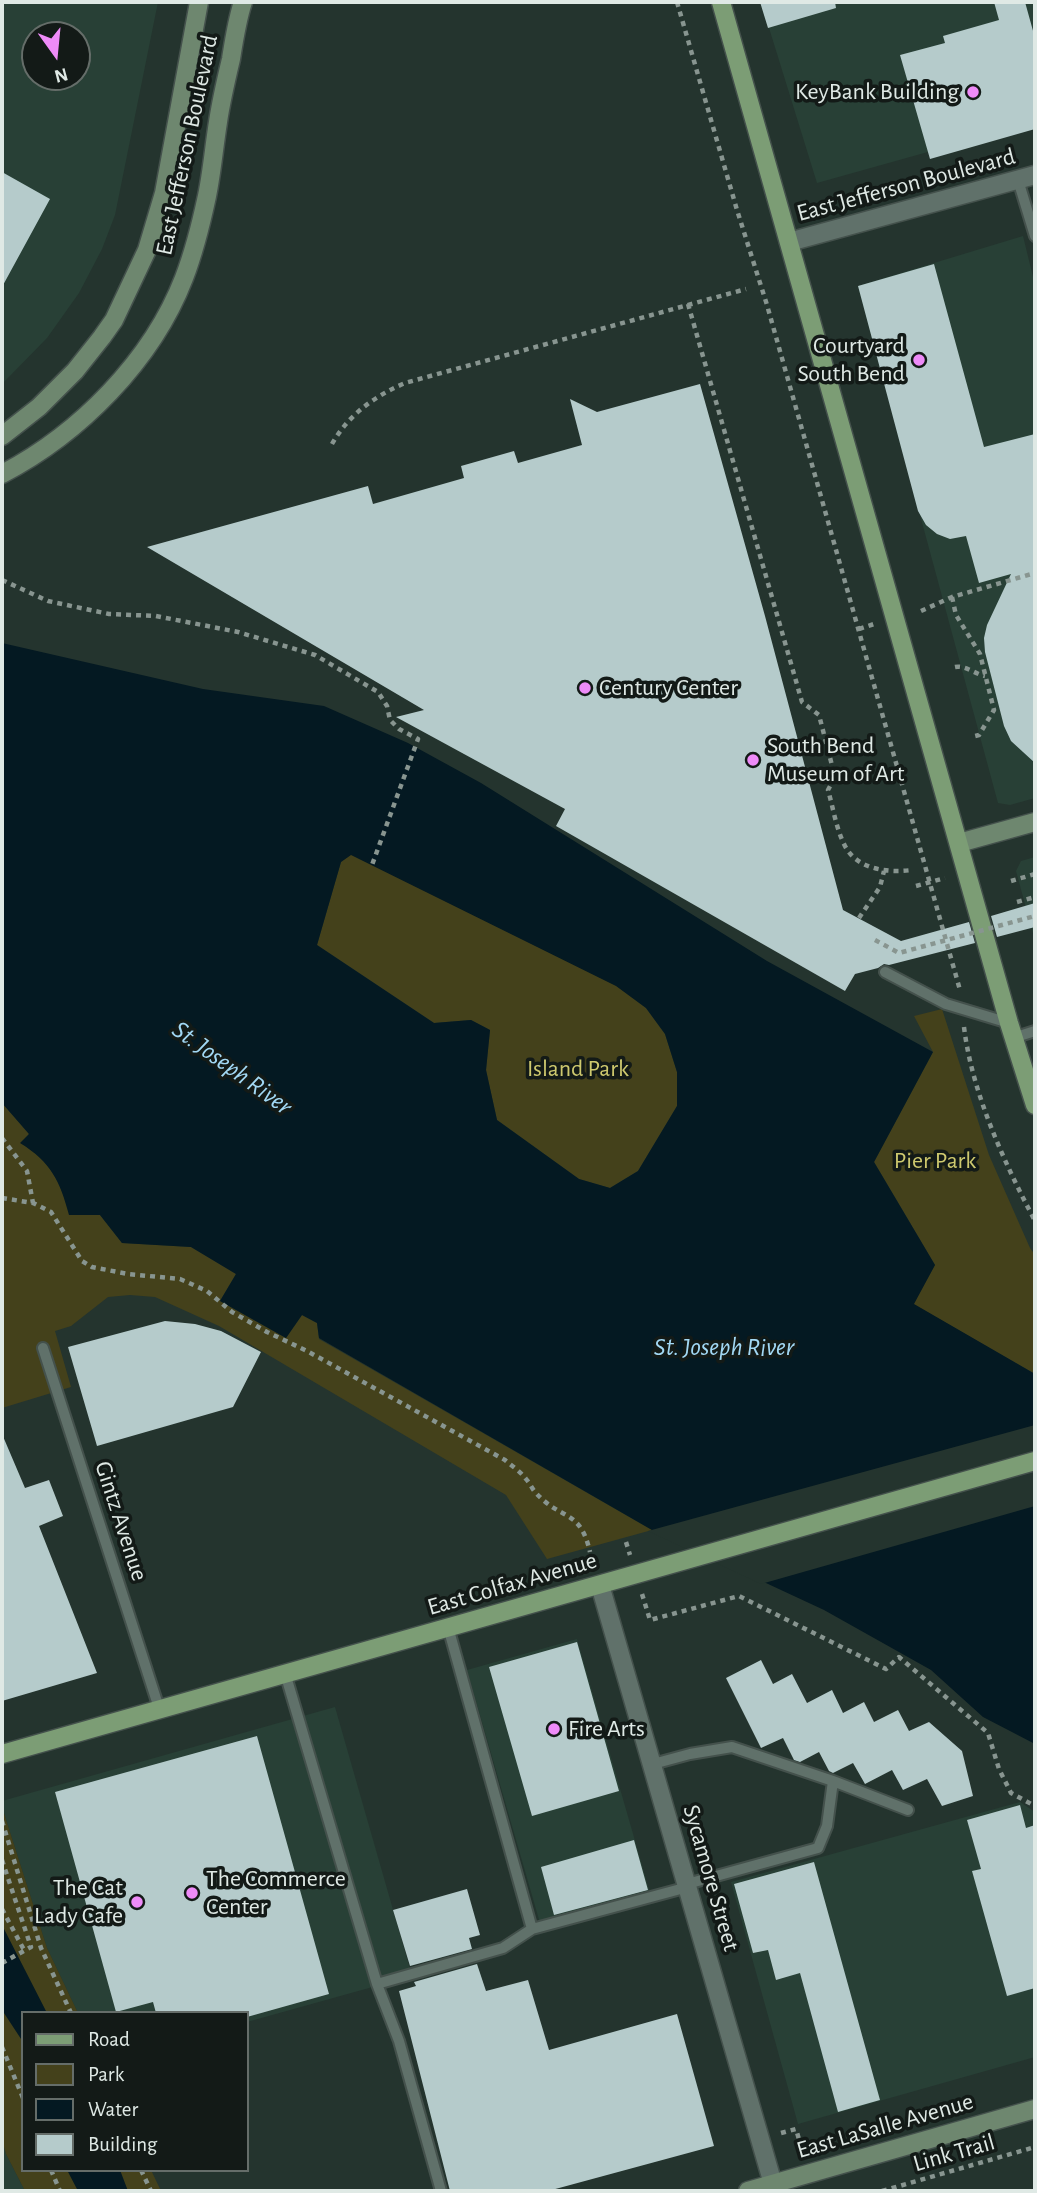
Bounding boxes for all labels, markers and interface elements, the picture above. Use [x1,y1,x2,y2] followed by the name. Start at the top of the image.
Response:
[21,21,91,91] north arrow
[150,32,224,258] street label: East Jefferson Boulevard
[52,64,70,86] text: N
[795,78,959,106] place label: KeyBank Building
[965,84,981,100] marker: KeyBank Building
[794,142,1018,228] street label: East Jefferson Boulevard
[798,332,905,388] place label: Courtyard South Bend
[911,352,927,368] marker: Courtyard South Bend
[599,674,738,702] place label: Century Center
[577,680,593,696] marker: Century Center
[767,732,904,788] place label: South Bend Museum of Art
[745,752,761,768] marker: South Bend Museum of Art
[166,1014,298,1122] water label: St. Joseph River
[527,1055,629,1083] park label: Island Park
[894,1147,976,1175] park label: Pier Park
[654,1331,794,1363] water label: St. Joseph River
[88,1458,154,1584] street label: Gintz Avenue
[424,1546,600,1622] street label: East Colfax Avenue
[568,1715,645,1743] place label: Fire Arts
[546,1721,562,1737] marker: Fire Arts
[676,1802,746,1954] street label: Sycamore Street
[206,1865,346,1921] place label: The Commerce Center
[34,1874,123,1930] place label: The Cat Lady Cafe
[184,1885,200,1901] marker: The Commerce Center
[129,1894,145,1910] marker: The Cat Lady Cafe
[21,2011,248,2172] legend
[88,2029,130,2050] text: Road
[88,2064,124,2085] text: Park
[793,2087,977,2165] street label: East LaSalle Avenue
[88,2099,138,2120] text: Water
[910,2128,998,2178] street label: Link Trail
[88,2134,157,2155] text: Building

